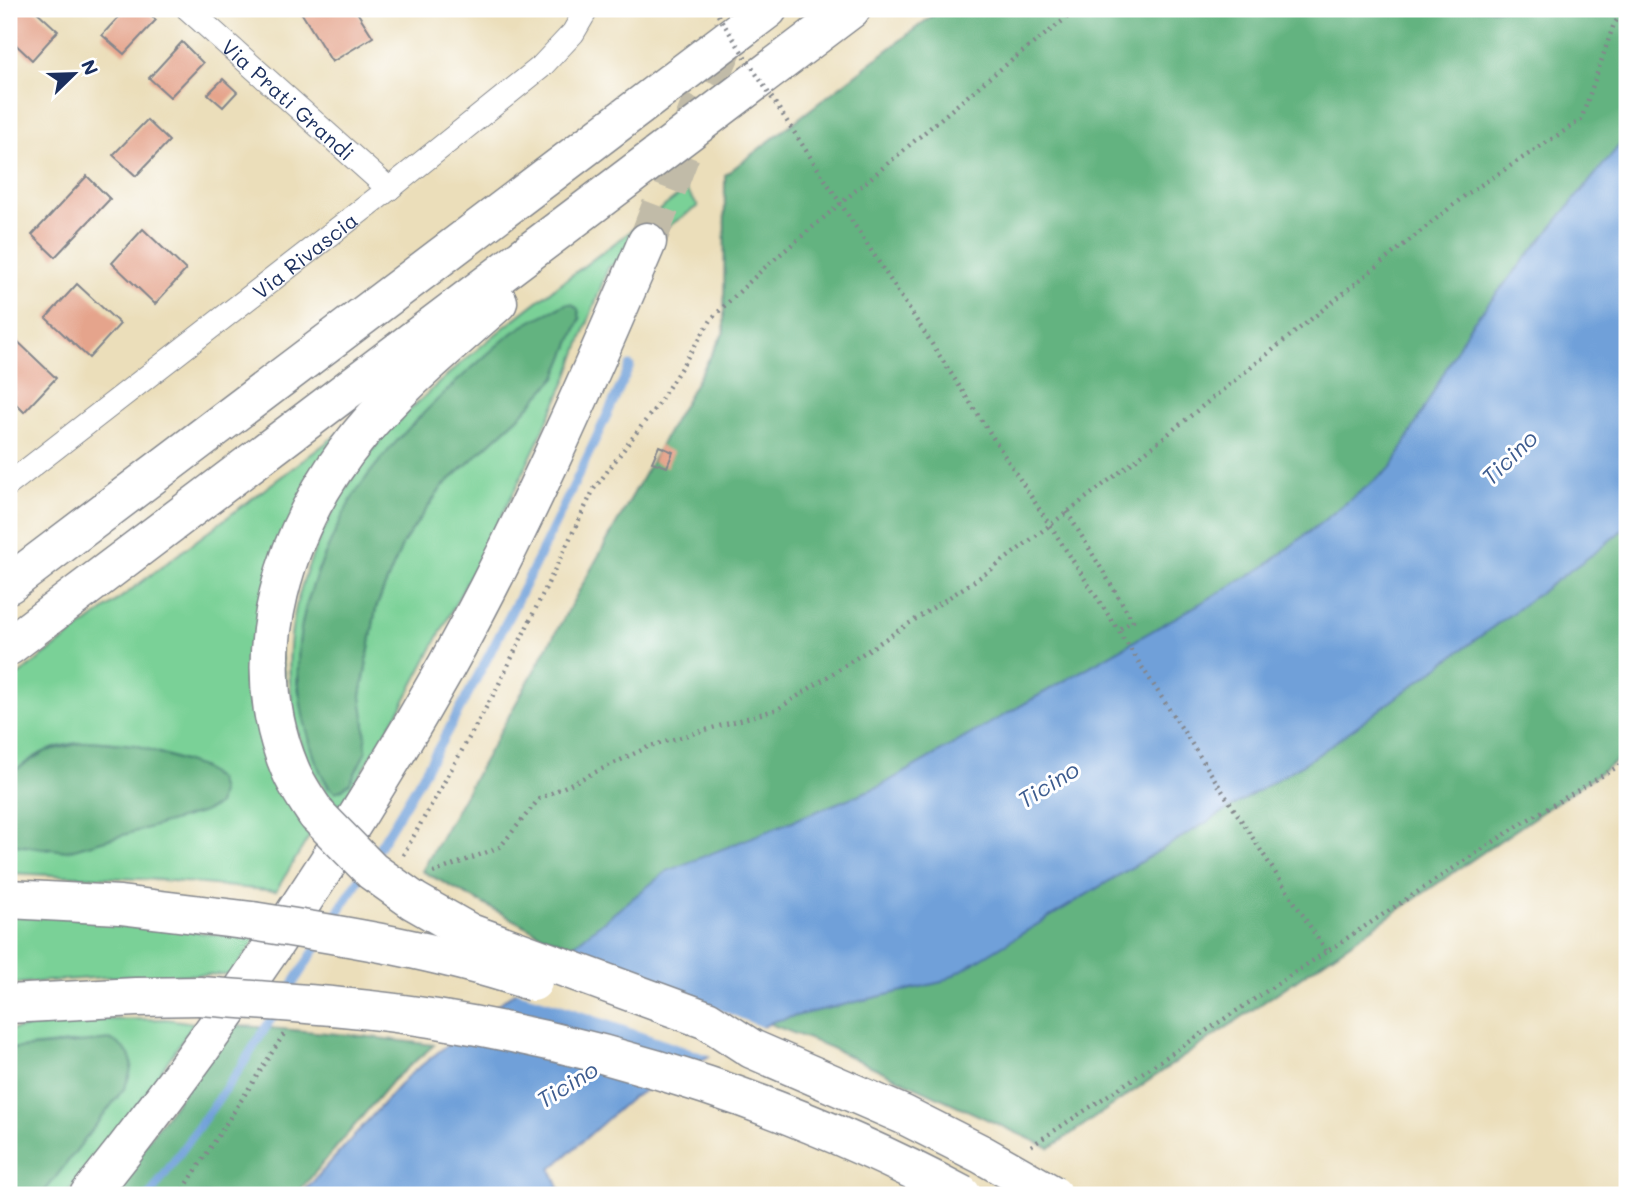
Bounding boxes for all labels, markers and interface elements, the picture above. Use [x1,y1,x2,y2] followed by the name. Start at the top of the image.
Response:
[217,33,361,166] street label: Via Prati Grandi
[38,38,108,108] north arrow
[76,56,104,79] text: N
[246,205,362,304] street label: Via Rivascia
[1475,423,1543,491] water label: Ticino
[1012,754,1084,814] water label: Ticino
[531,1054,603,1114] water label: Ticino

